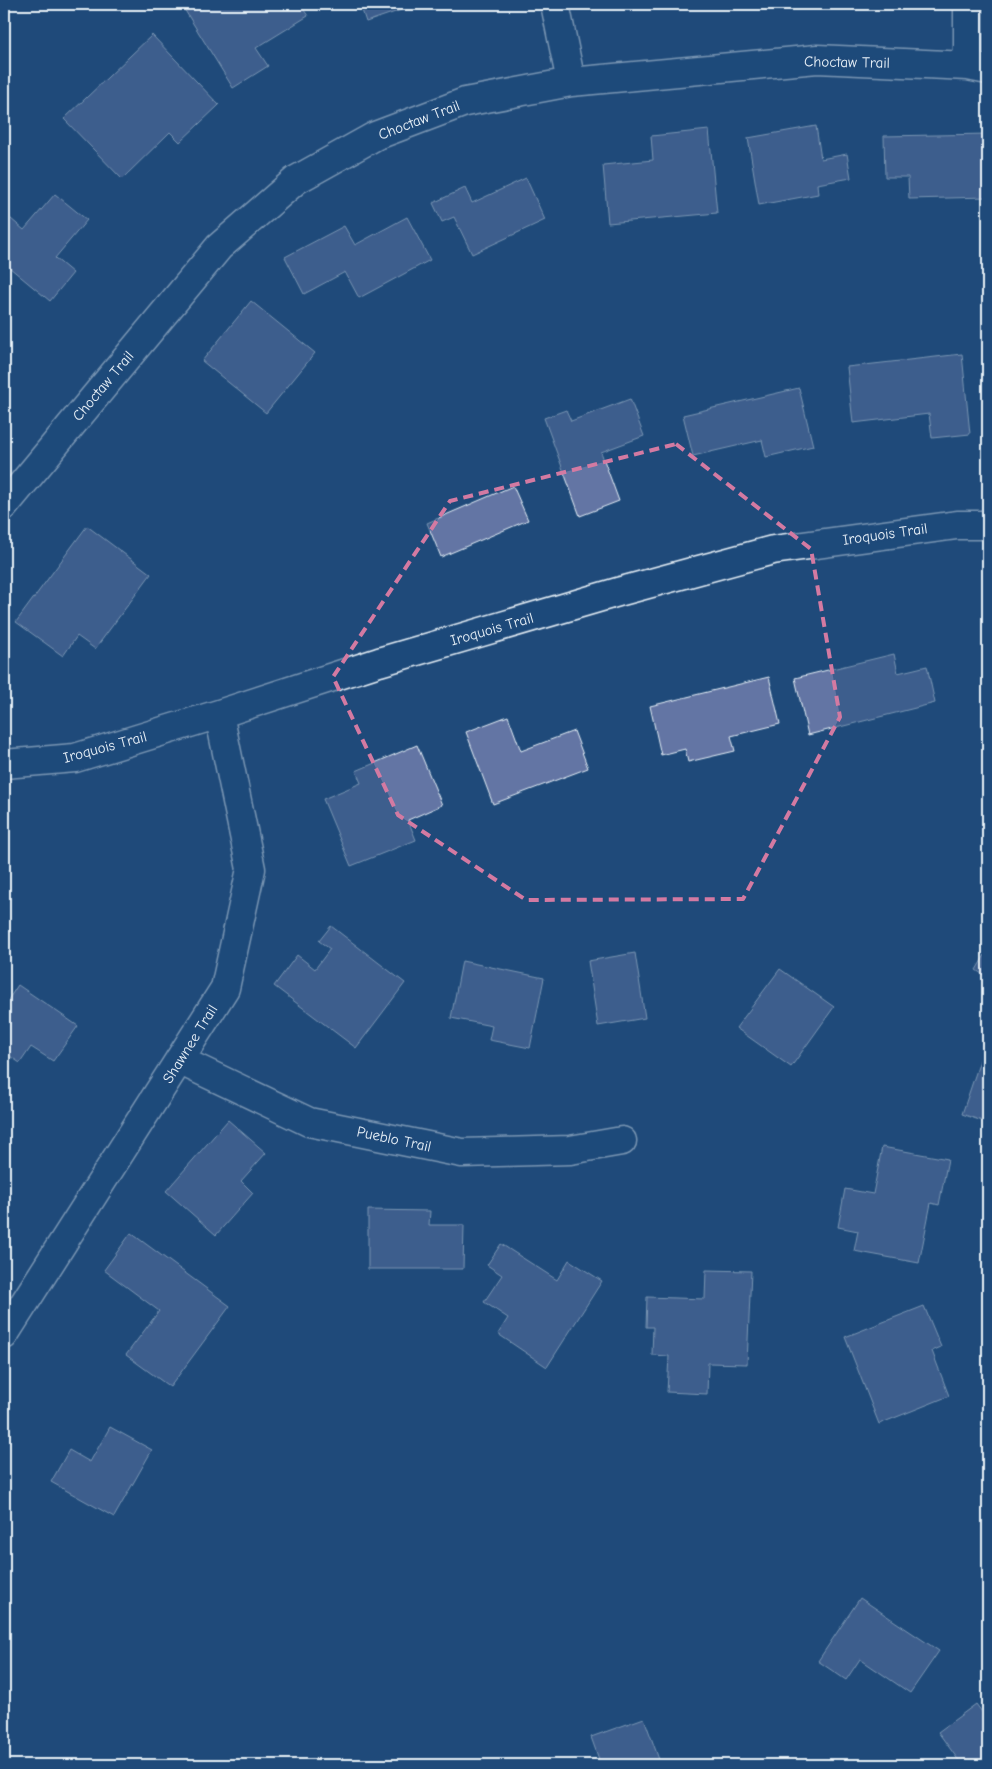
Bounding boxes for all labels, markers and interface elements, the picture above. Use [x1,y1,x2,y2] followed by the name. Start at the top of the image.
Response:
[804,52,890,72] street label: Choctaw Trail
[376,96,462,144] street label: Choctaw Trail
[68,347,138,425] street label: Choctaw Trail
[841,519,929,549] street label: Iroquois Trail
[448,609,536,649] street label: Iroquois Trail
[61,727,149,767] street label: Iroquois Trail
[159,1001,221,1087] street label: Shawnee Trail
[355,1122,433,1156] street label: Pueblo Trail

